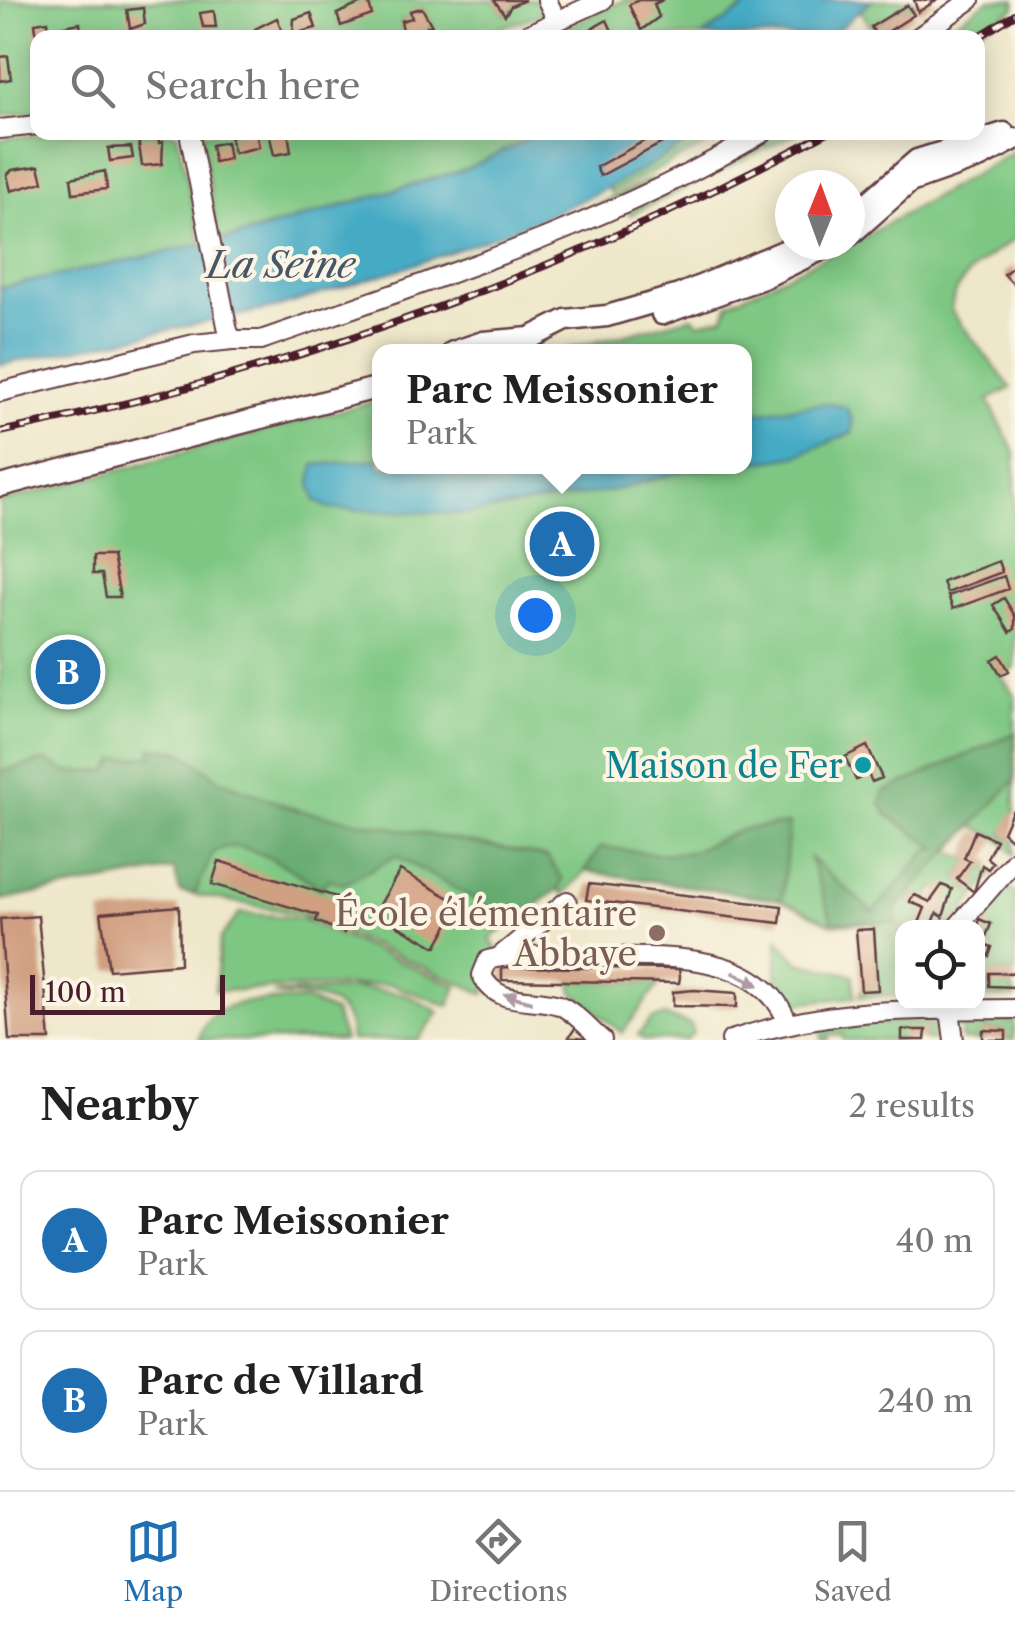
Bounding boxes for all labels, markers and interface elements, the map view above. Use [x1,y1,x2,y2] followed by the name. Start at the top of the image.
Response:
[30,30,985,140] search box
[65,58,120,113] icon: search
[145,62,360,109] text: Search here
[775,170,865,260] north arrow
[204,241,357,288] water label: La Seine
[372,344,752,474] popup
[406,366,718,413] text: Parc Meissonier
[406,413,476,452] text: Park
[530,506,594,582] pin: A
[510,590,561,641] your location
[36,634,100,710] pin: B
[605,744,843,787] place label: Maison de Fer
[852,754,874,776] marker: Maison de Fer
[335,892,637,975] place label: École élémentaire Abbaye
[895,920,985,1010] map controls
[895,920,985,1010] button: locate
[646,922,668,944] marker: École élémentaire Abbaye
[30,970,225,1014] scale bar
[731,970,760,987] one-way arrow
[45,975,126,1009] text: 100 m
[502,990,533,1006] one-way arrow
[40,1079,198,1131] text: Nearby
[849,1086,975,1125] text: 2 results
[137,1197,449,1244] text: Parc Meissonier
[62,1221,87,1260] text: A
[896,1221,973,1260] text: 40 m
[137,1244,207,1283] text: Park
[137,1357,424,1404] text: Parc de Villard
[63,1381,86,1420] text: B
[877,1381,973,1420] text: 240 m
[137,1404,207,1443] text: Park
[123,1514,183,1608] tab: Map
[429,1514,568,1608] tab: Directions
[814,1514,892,1608] tab: Saved

